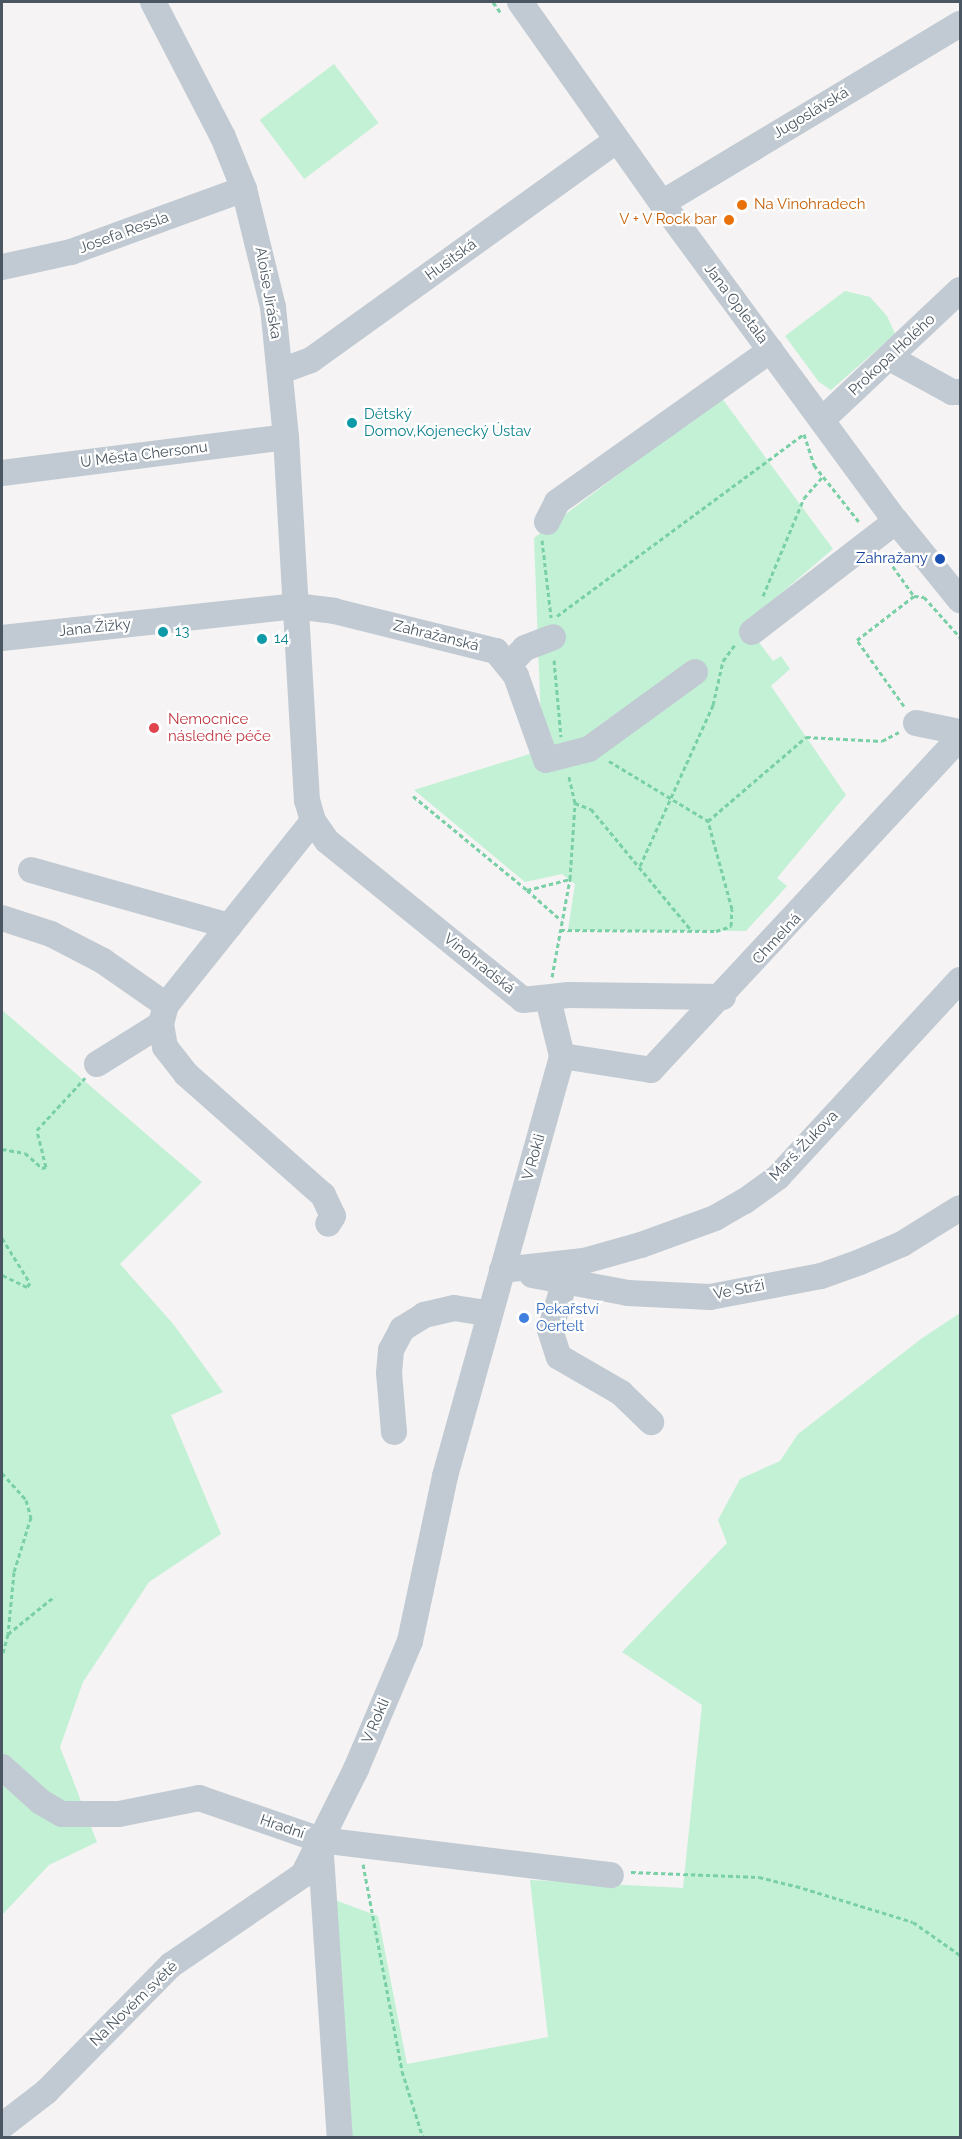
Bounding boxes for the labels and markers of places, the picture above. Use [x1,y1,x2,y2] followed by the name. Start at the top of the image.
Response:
[754,196,866,214] place label: Na Vinohradech
[735,198,749,212] marker: Na Vinohradech
[618,211,717,229] place label: V + V Rock bar
[722,213,736,227] marker: V + V Rock bar
[364,405,532,440] place label: Dětský Domov,Kojenecký Ústav
[345,416,359,430] marker: Dětský Domov,Kojenecký Ústav
[856,550,928,568] place label: Zahražany
[933,552,947,566] marker: Zahražany
[175,623,189,641] place label: 13
[156,625,170,639] marker: 13
[274,630,289,648] place label: 14
[255,632,269,646] marker: 14
[168,710,271,745] place label: Nemocnice následné péče
[145,719,163,737] marker: Nemocnice následné péče
[536,1300,599,1335] place label: Pekařství Oertelt
[517,1311,531,1325] marker: Pekařství Oertelt

